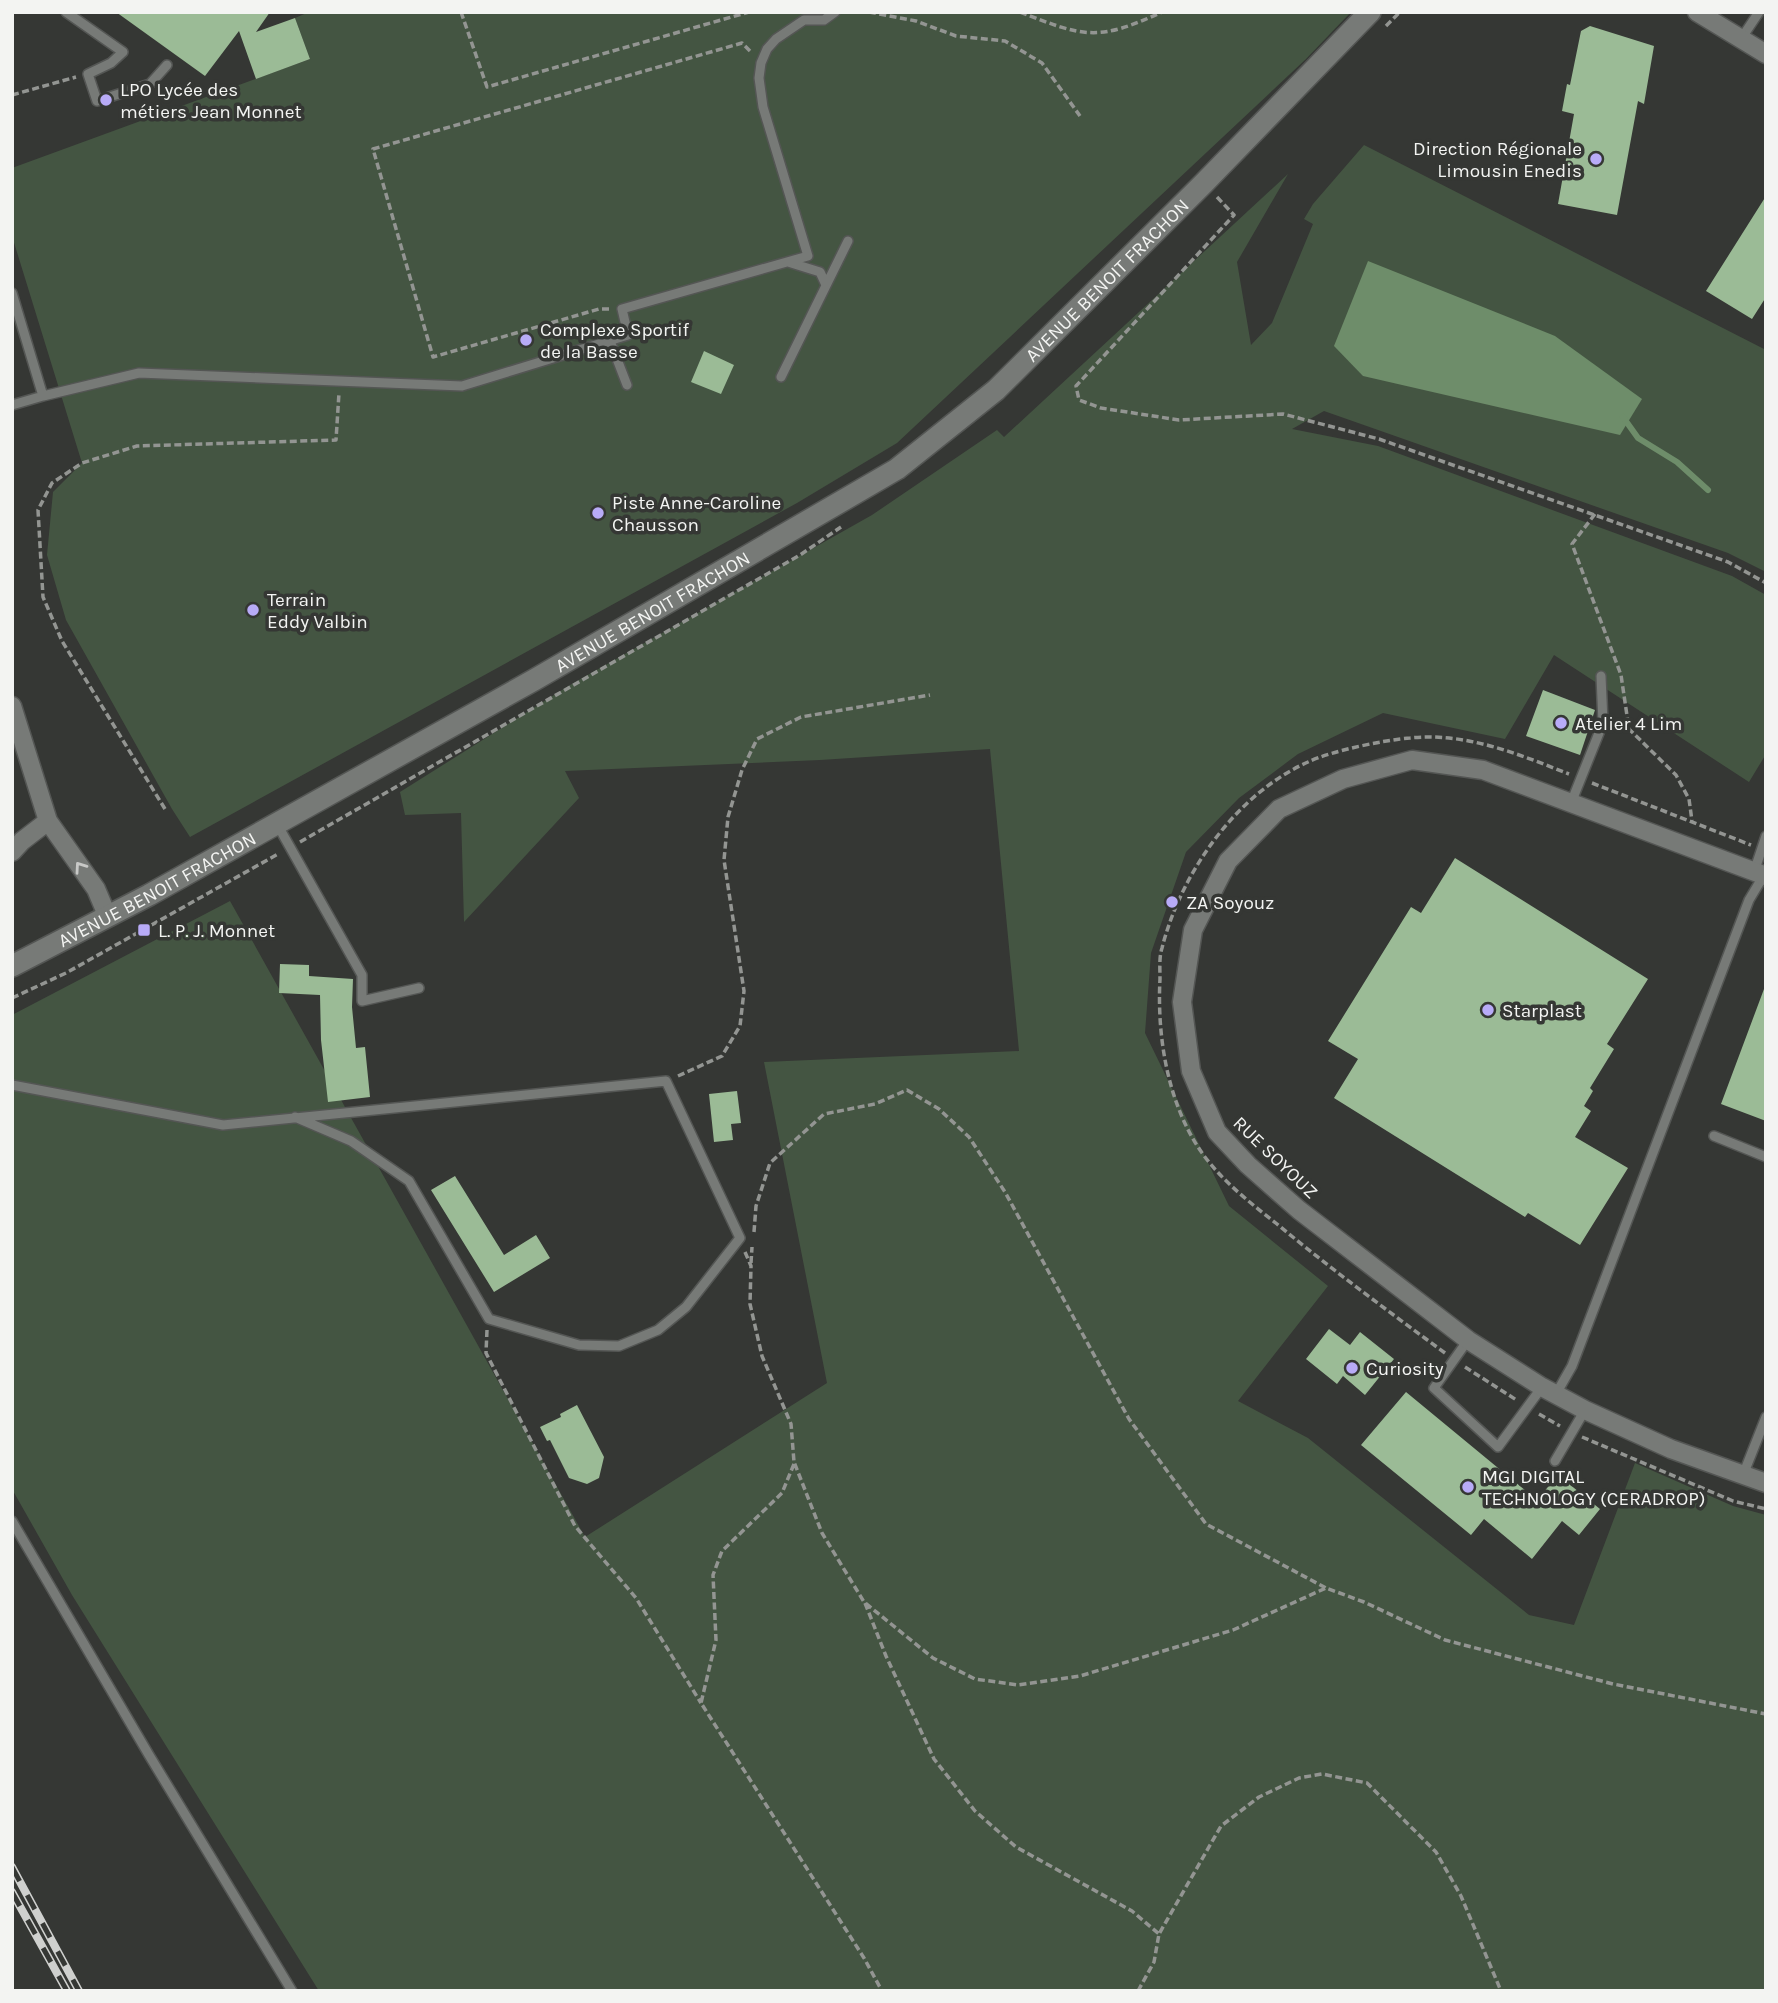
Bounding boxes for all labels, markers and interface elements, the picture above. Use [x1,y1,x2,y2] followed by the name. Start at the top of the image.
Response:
[120,79,302,123] place label: LPO Lycée des métiers Jean Monnet
[98,92,114,108] marker: LPO Lycée des métiers Jean Monnet
[1413,138,1582,182] place label: Direction Régionale Limousin Enedis
[1588,151,1604,167] marker: Direction Régionale Limousin Enedis
[1021,195,1194,367] street label: AVENUE BENOIT FRACHON
[540,319,690,363] place label: Complexe Sportif de la Basse
[518,332,534,348] marker: Complexe Sportif de la Basse
[612,492,781,536] place label: Piste Anne-Caroline Chausson
[590,505,606,521] marker: Piste Anne-Caroline Chausson
[551,547,754,677] street label: AVENUE BENOIT FRACHON
[267,589,368,633] place label: Terrain Eddy Valbin
[245,602,261,618] marker: Terrain Eddy Valbin
[1575,713,1682,735] place label: Atelier 4 Lim
[1553,715,1569,731] marker: Atelier 4 Lim
[55,827,260,952] street label: AVENUE BENOIT FRACHON
[76,862,88,875] one-way arrow
[1186,892,1274,914] place label: ZA Soyouz
[1164,894,1180,910] marker: ZA Soyouz
[158,920,275,942] place label: L. P. J. Monnet
[136,922,152,938] marker: L. P. J. Monnet
[1502,1000,1582,1022] place label: Starplast
[1480,1002,1496,1018] marker: Starplast
[1229,1112,1322,1203] street label: RUE SOYOUZ
[1366,1358,1444,1380] place label: Curiosity
[1344,1360,1360,1376] marker: Curiosity
[1482,1466,1705,1510] place label: MGI DIGITAL TECHNOLOGY (CERADROP)
[1460,1479,1476,1495] marker: MGI DIGITAL TECHNOLOGY (CERADROP)

